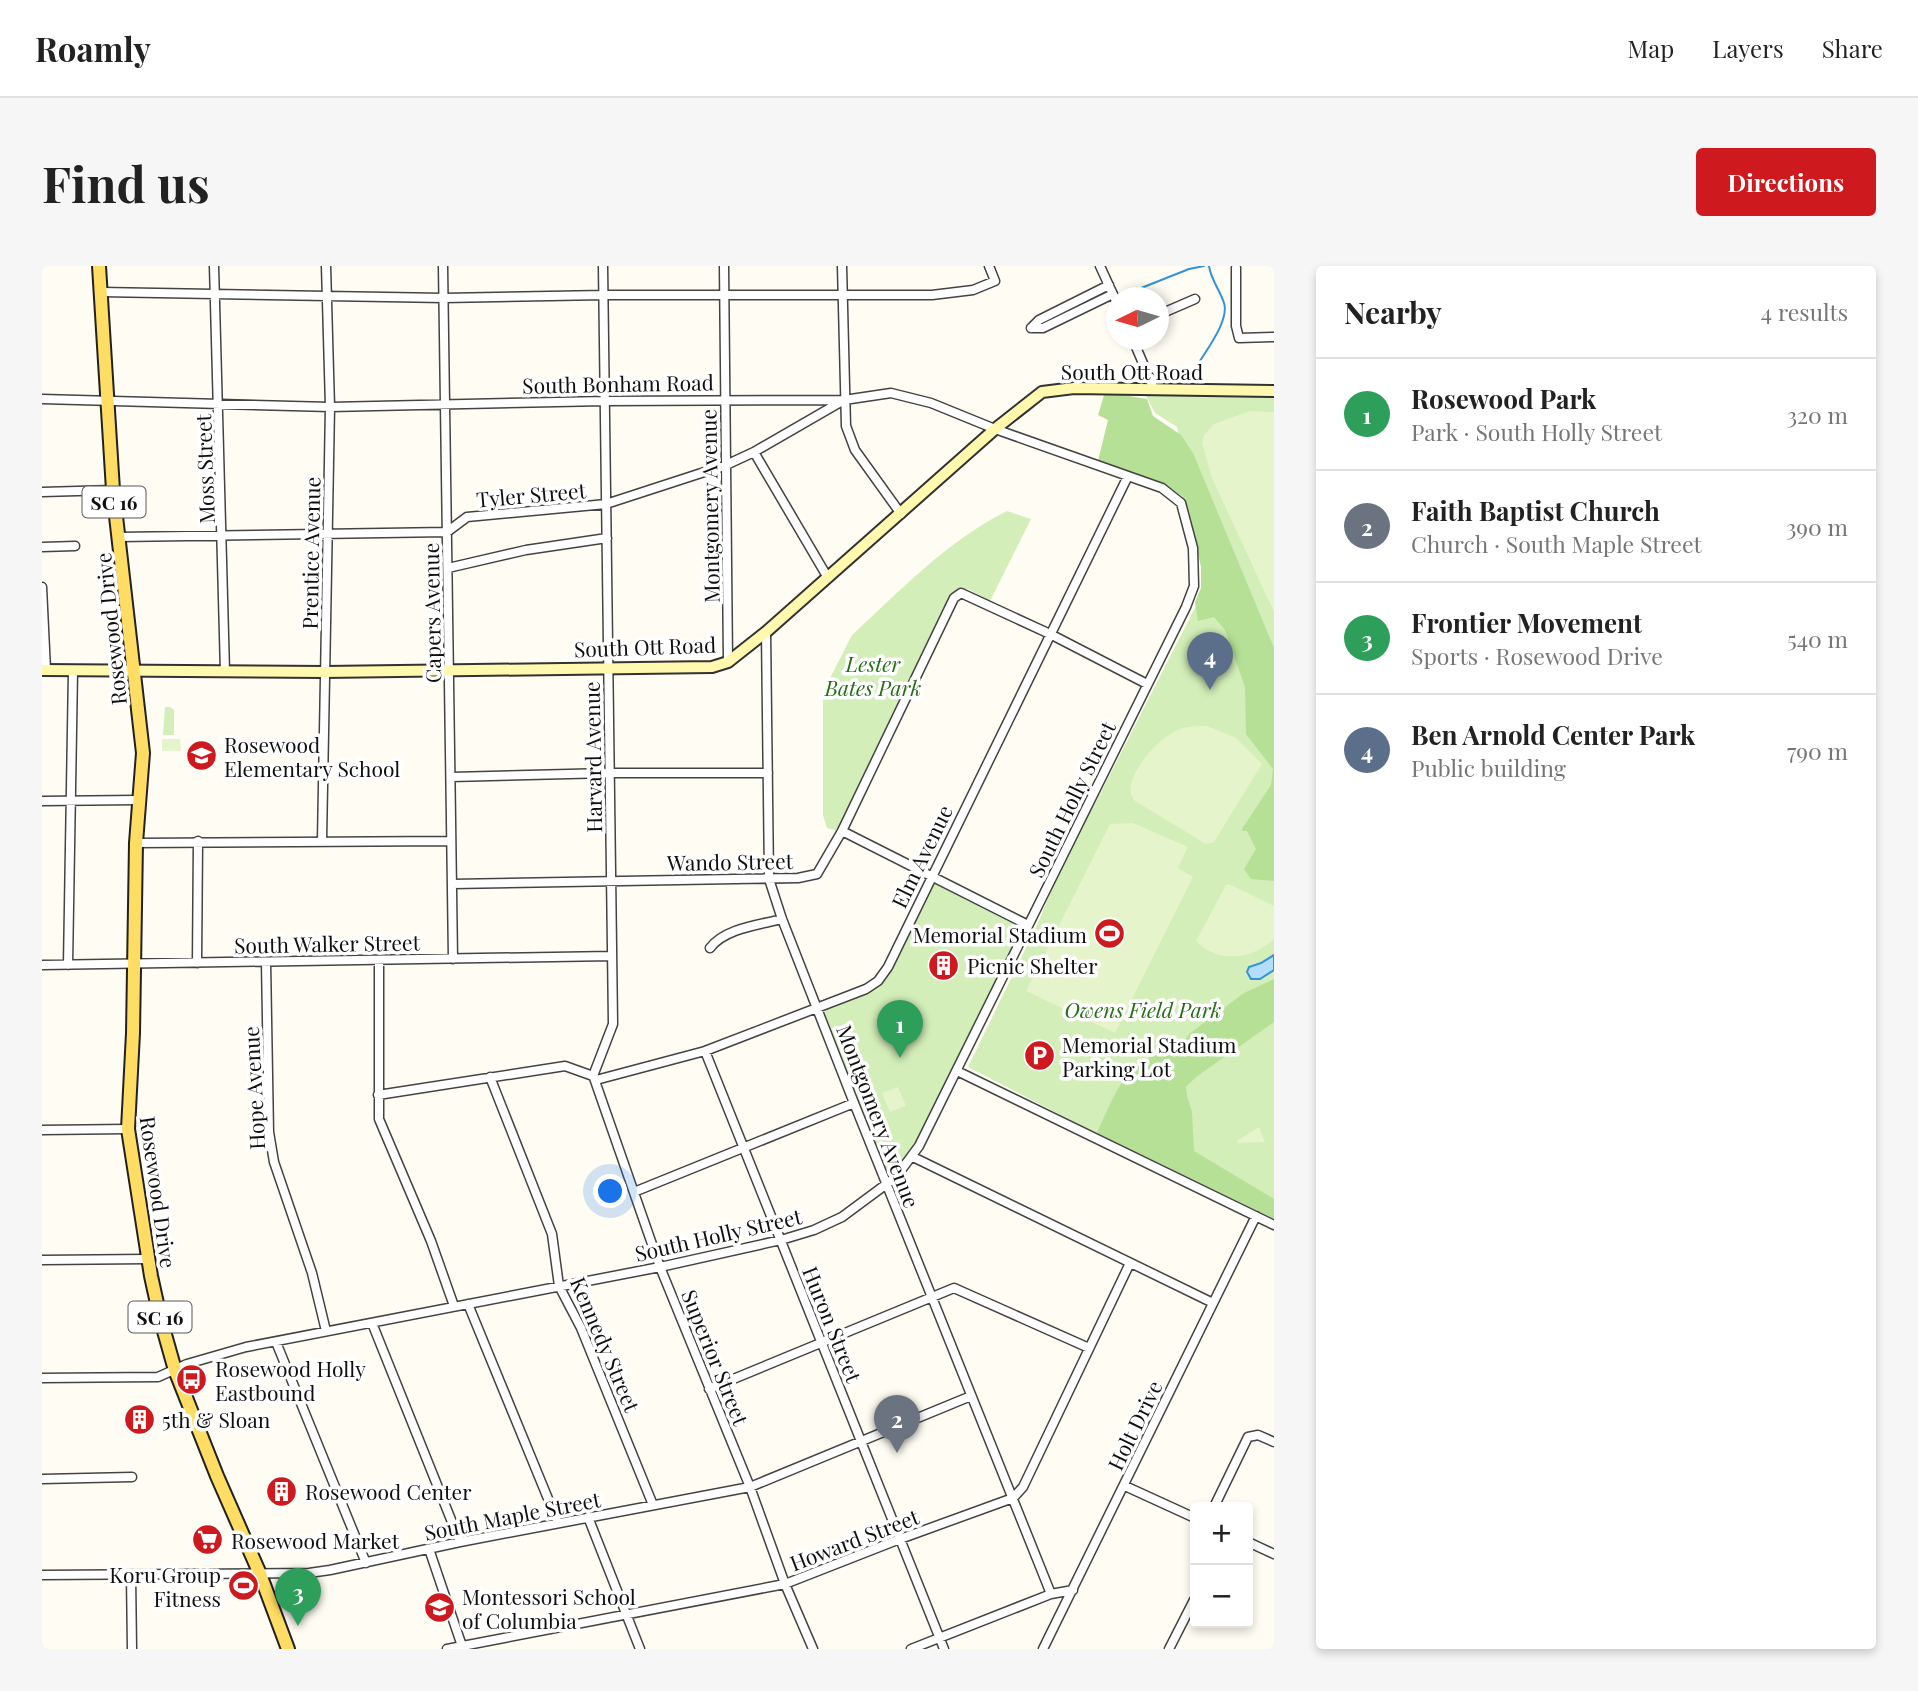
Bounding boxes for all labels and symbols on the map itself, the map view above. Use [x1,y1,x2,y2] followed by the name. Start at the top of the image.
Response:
[1106,287,1169,350] north arrow
[1061,357,1203,385] street label: South Ott Road
[522,367,714,399] street label: South Bonham Road
[693,409,725,603] street label: Montgomery Avenue
[188,413,220,524] street label: Moss Street
[475,475,588,513] street label: Tyler Street
[295,476,325,630] street label: Prentice Avenue
[83,486,146,518] road number: SC 16
[416,543,446,683] street label: Capers Avenue
[88,552,132,706] street label: Rosewood Drive
[573,630,717,662] street label: South Ott Road
[1187,632,1233,690] pin: 4
[824,649,921,701] park label: Lester Bates Park
[577,681,607,833] street label: Harvard Avenue
[1021,716,1121,882] street label: South Holly Street
[224,730,400,782] place label: Rosewood Elementary School
[184,739,218,773] school or university icon: Rosewood Elementary School
[884,800,958,912] street label: Elm Avenue
[666,846,794,876] street label: Wando Street
[1093,917,1127,951] sports icon: Memorial Stadium
[913,920,1087,948] place label: Memorial Stadium
[234,927,421,959] street label: South Walker Street
[927,948,961,982] building icon: Picnic Shelter
[967,951,1098,979] place label: Picnic Shelter
[1065,995,1222,1023] park label: Owens Field Park
[877,1000,923,1058] pin: 1
[831,1020,927,1212] street label: Montgomery Avenue
[236,1026,270,1150] street label: Hope Avenue
[1062,1030,1237,1082] place label: Memorial Stadium Parking Lot
[1022,1039,1056,1073] parking icon: Memorial Stadium Parking Lot
[134,1114,184,1270] street label: Rosewood Drive
[593,1174,627,1208] your location
[632,1201,805,1267] street label: South Holly Street
[797,1262,869,1387] street label: Huron Street
[565,1272,647,1416] street label: Kennedy Street
[676,1285,756,1429] street label: Superior Street
[128,1302,192,1332] road number: SC 16
[215,1354,366,1406] place label: Rosewood Holly Eastbound
[175,1363,209,1397] bus stop icon: Rosewood Holly Eastbound
[1100,1375,1168,1475] street label: Holt Drive
[874,1395,920,1453] pin: 2
[122,1402,156,1436] building icon: 5th & Sloan
[162,1405,271,1433] place label: 5th & Sloan
[265,1474,299,1508] building icon: Rosewood Center
[305,1477,472,1505] place label: Rosewood Center
[421,1484,603,1546] street label: South Maple Street
[785,1501,923,1576] street label: Howard Street
[191,1523,225,1557] supermarket icon: Rosewood Market
[231,1526,400,1554] place label: Rosewood Market
[109,1560,221,1612] place label: Koru Group Fitness
[275,1568,321,1626] pin: 3
[227,1569,261,1603] sports icon: Koru Group Fitness
[462,1582,636,1634] place label: Montessori School of Columbia
[422,1591,456,1625] school or university icon: Montessori School of Columbia

